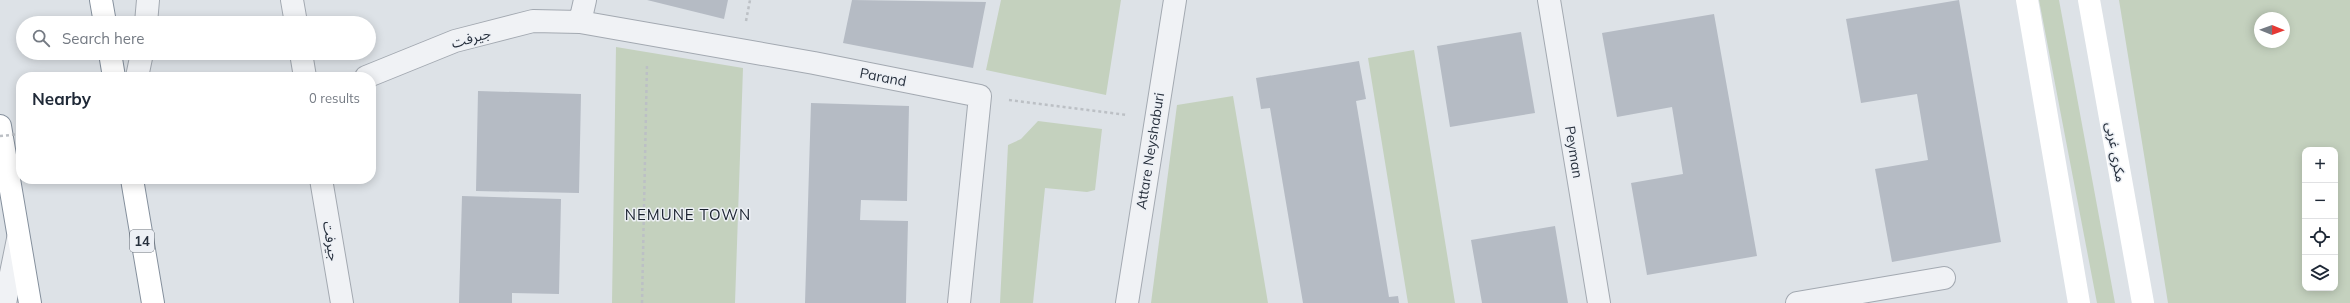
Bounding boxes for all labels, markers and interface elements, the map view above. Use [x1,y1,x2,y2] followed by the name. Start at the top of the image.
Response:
[2254,12,2290,48] north arrow
[16,16,376,60] search box
[449,24,493,52] street label: جیرفت
[30,27,52,49] icon: search
[62,29,144,48] text: Search here
[858,64,908,90] street label: Parand
[32,88,91,109] text: Nearby
[309,90,360,106] text: 0 results
[1132,91,1168,211] street label: Attare Neyshaburi
[2102,121,2130,183] street label: مکری غربی
[1561,125,1587,179] street label: Peyman
[2302,147,2338,291] map controls
[2302,147,2338,183] button: +
[2302,183,2338,219] button: −
[625,205,751,224] district label: NEMUNE TOWN
[2302,219,2338,255] button: locate
[319,220,343,262] street label: جيرفت
[130,230,154,252] road number: 14
[2302,255,2338,291] button: layers

